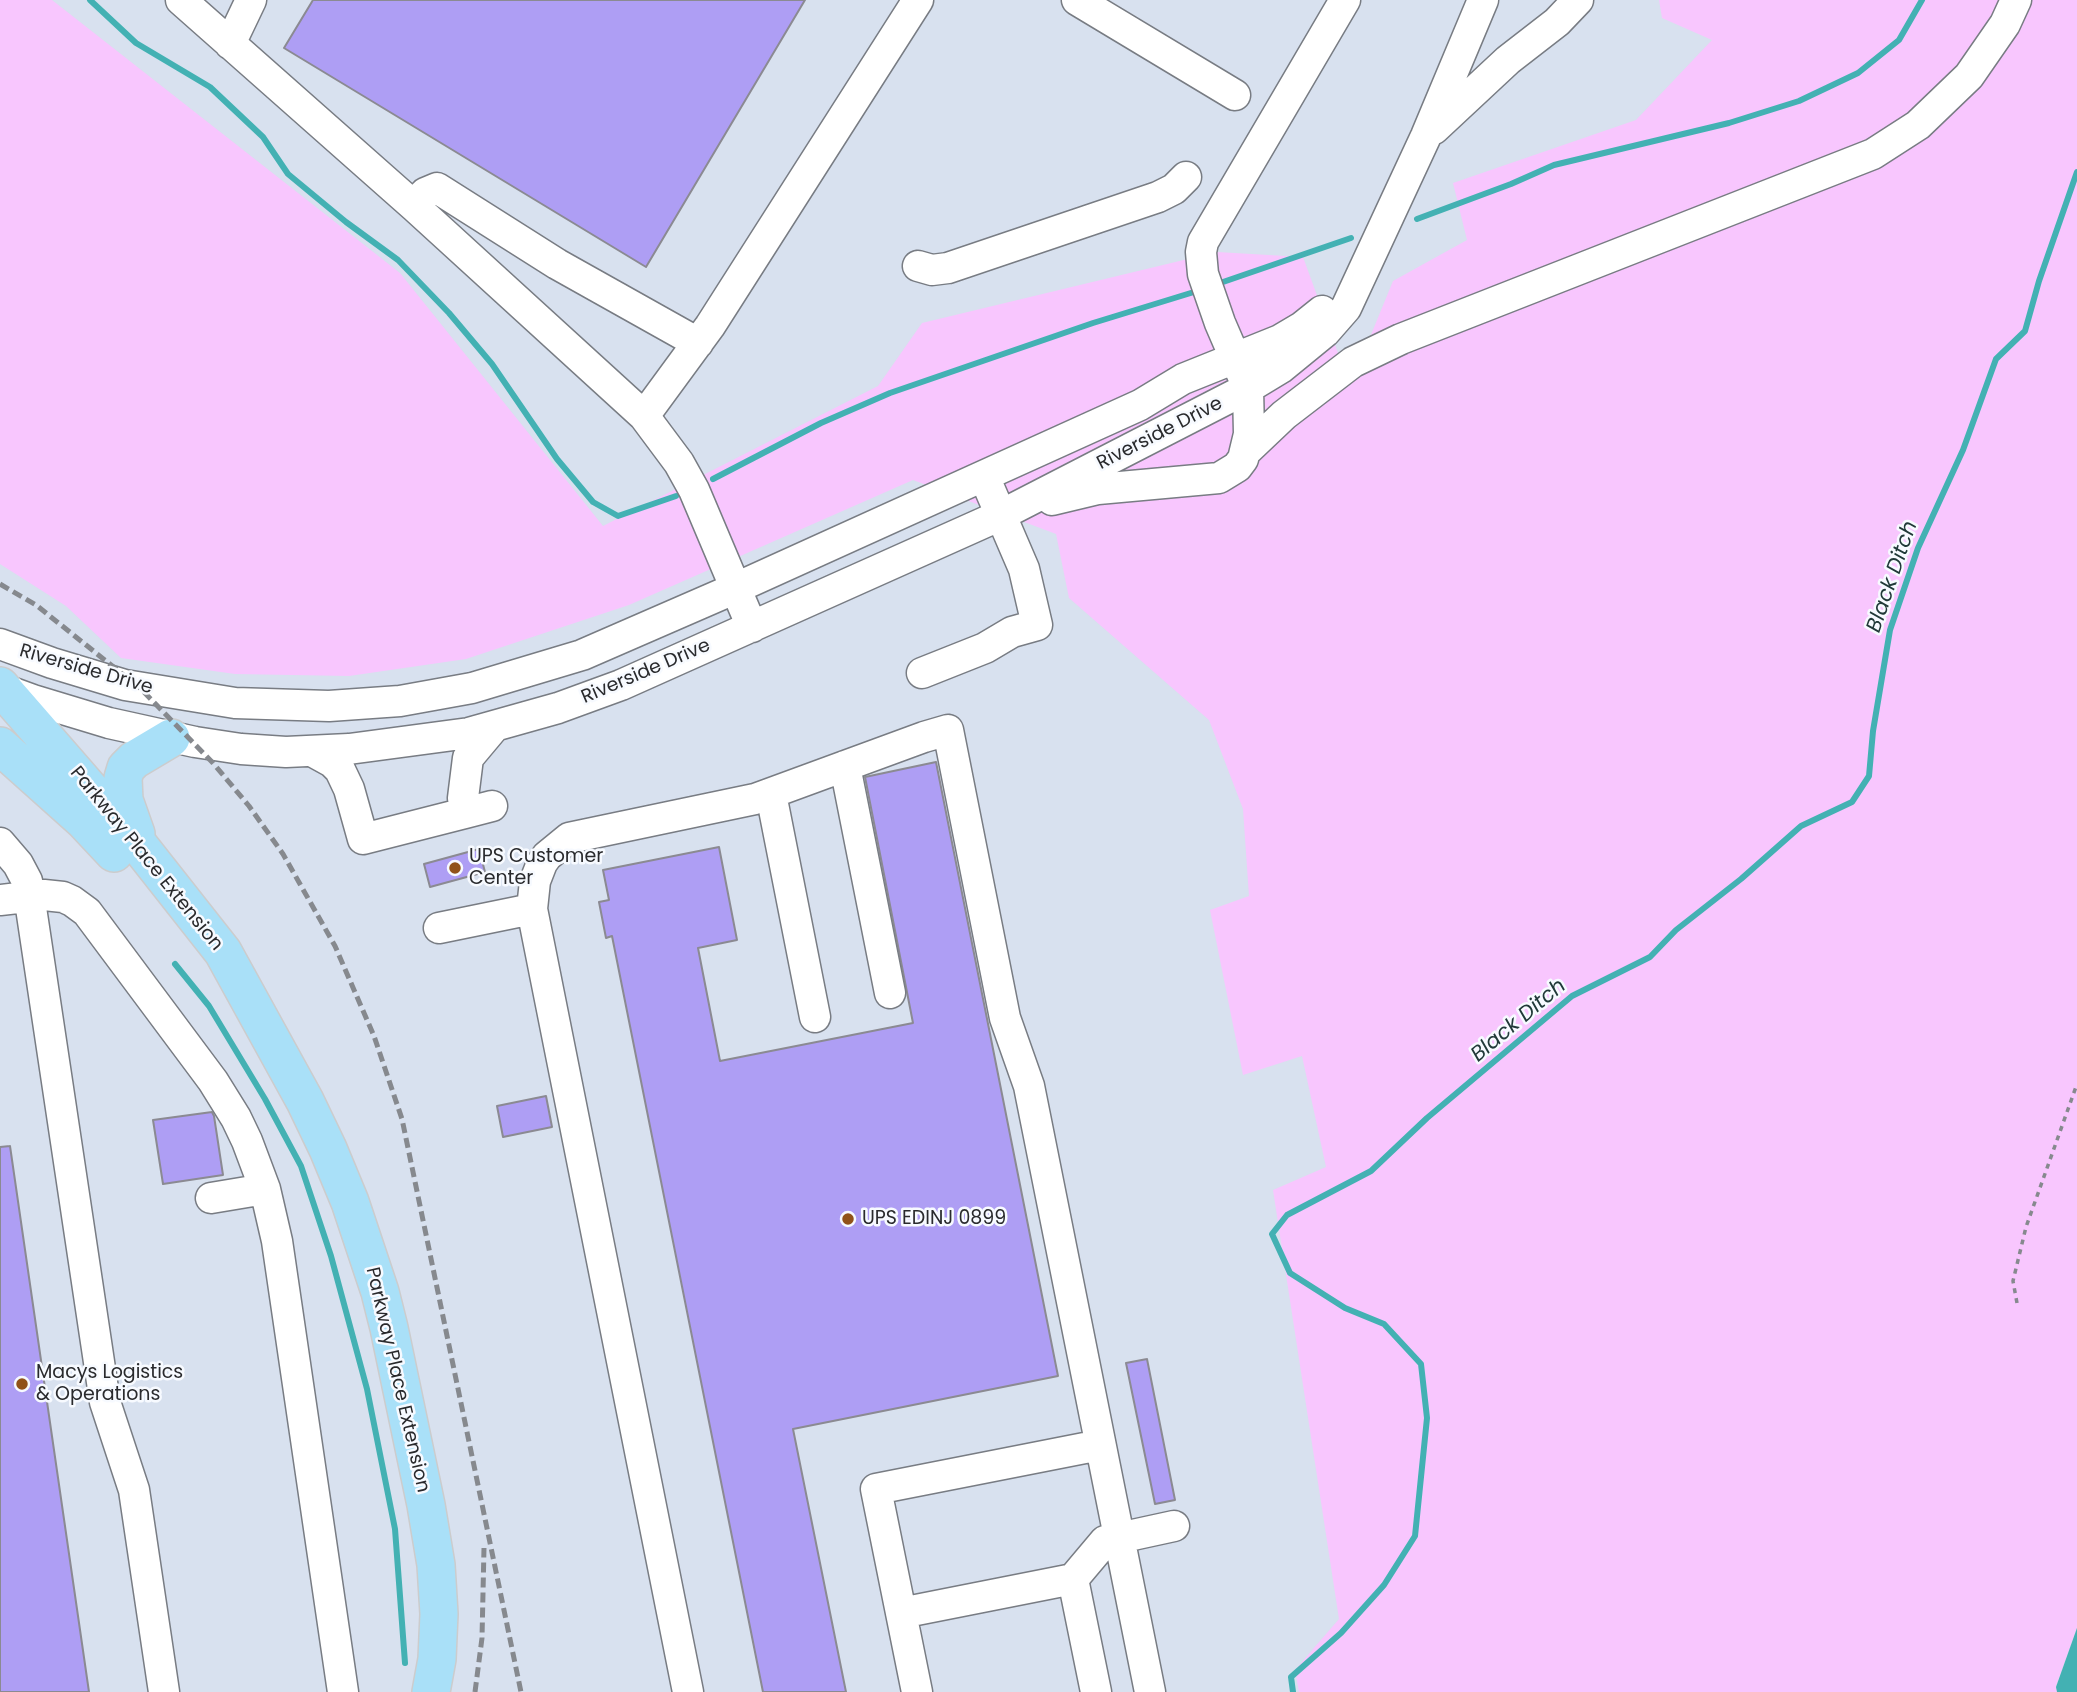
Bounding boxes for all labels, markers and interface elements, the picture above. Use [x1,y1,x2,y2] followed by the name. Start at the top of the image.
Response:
[1093,393,1227,475] street label: Riverside Drive
[1862,518,1924,636] water label: Black Ditch
[578,635,714,709] street label: Riverside Drive
[17,640,155,700] street label: Riverside Drive
[65,762,227,956] street label: Parkway Place Extension
[469,846,603,890] place label: UPS Customer Center
[447,860,463,876] marker: UPS Customer Center
[1467,974,1571,1068] water label: Black Ditch
[862,1208,1006,1230] place label: UPS EDINJ 0899
[840,1211,856,1227] marker: UPS EDINJ 0899
[360,1265,434,1495] street label: Parkway Place Extension
[36,1362,183,1406] place label: Macys Logistics & Operations
[14,1376,30,1392] marker: Macys Logistics & Operations

